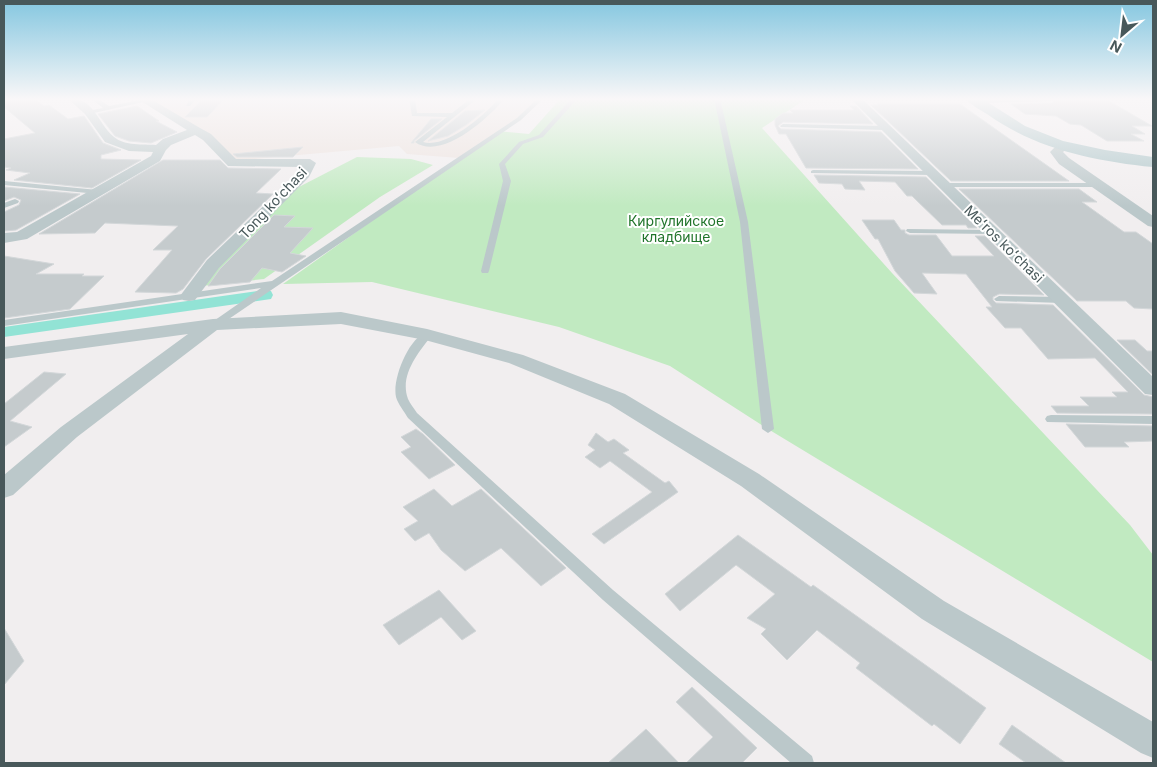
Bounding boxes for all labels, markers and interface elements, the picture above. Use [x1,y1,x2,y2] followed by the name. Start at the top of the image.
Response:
[1097,10,1147,60] north arrow
[1107,37,1124,57] text: N
[235,163,310,242] street label: Tong koʻchasi
[961,201,1048,286] street label: Meʻros koʻchasi
[628,212,724,245] park label: Киргулийское кладбище

